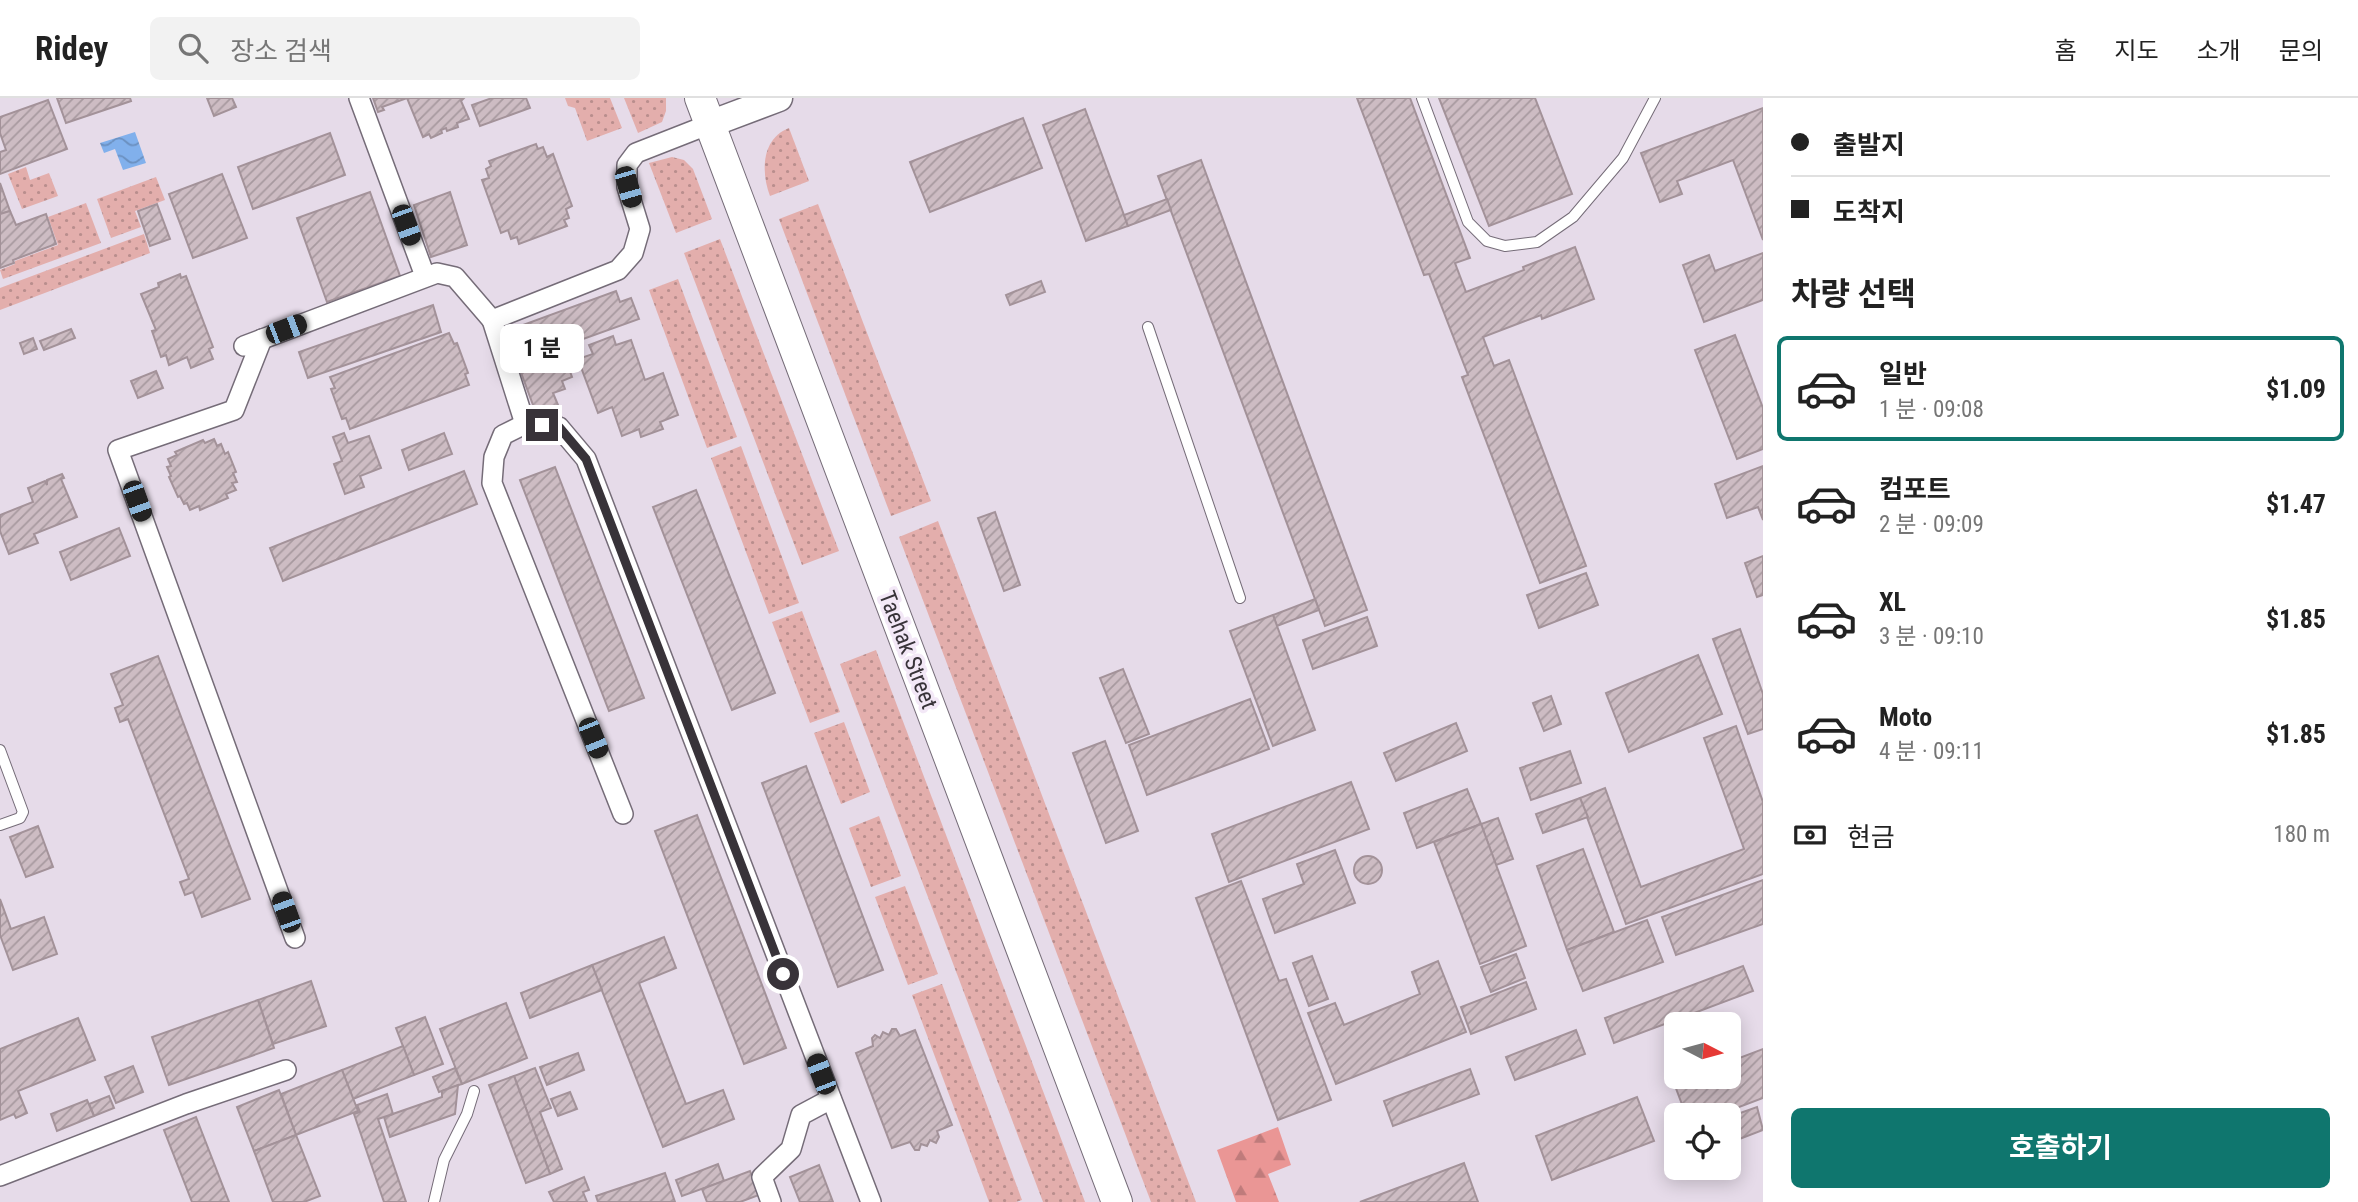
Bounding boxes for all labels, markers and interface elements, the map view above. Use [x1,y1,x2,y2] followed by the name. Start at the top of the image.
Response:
[150,17,640,80] search box
[35,29,108,68] text: Ridey
[174,29,212,67] icon: search
[230,36,332,66] text: 장소 검색
[2054,37,2076,65] text: 홈
[2114,37,2159,65] text: 지도
[2197,37,2241,65] text: 소개
[2279,37,2323,65] text: 문의
[1833,130,1905,160] text: 출발지
[613,164,644,210] car
[1833,197,1905,227] text: 도착지
[389,202,424,248] car
[1791,275,1916,313] text: 차량 선택
[263,312,310,346] car
[500,324,584,372] callout: 1 분
[523,335,561,362] text: 1 분
[1795,357,1858,420] icon: car
[1879,359,1927,389] text: 일반
[2266,374,2326,404] text: $1.09
[1879,396,1984,423] text: 1 분 · 09:08
[526,409,558,441] route end
[1795,472,1858,535] icon: car
[1879,474,1951,504] text: 컴포트
[120,478,155,524] car
[2266,489,2326,519] text: $1.47
[1879,511,1984,538] text: 2 분 · 09:09
[873,587,943,713] street label: Taehak Street
[1795,587,1858,650] icon: car
[1879,587,1906,617] text: XL
[2266,604,2326,634] text: $1.85
[1879,623,1984,650] text: 3 분 · 09:10
[1795,702,1858,765] icon: car
[1879,702,1932,732] text: Moto
[576,715,611,761] car
[2266,719,2326,749] text: $1.85
[1879,738,1984,765] text: 4 분 · 09:11
[1791,816,1829,854] icon: cash
[2273,821,2330,848] text: 180 m
[1847,822,1895,852] text: 현금
[269,889,304,935] car
[767,958,799,990] route start
[1664,1012,1741,1088] north arrow
[1664,1012,1741,1180] map controls
[804,1051,839,1097] car
[1664,1103,1741,1180] button: locate
[1791,1108,2330,1188] button: 호출하기

